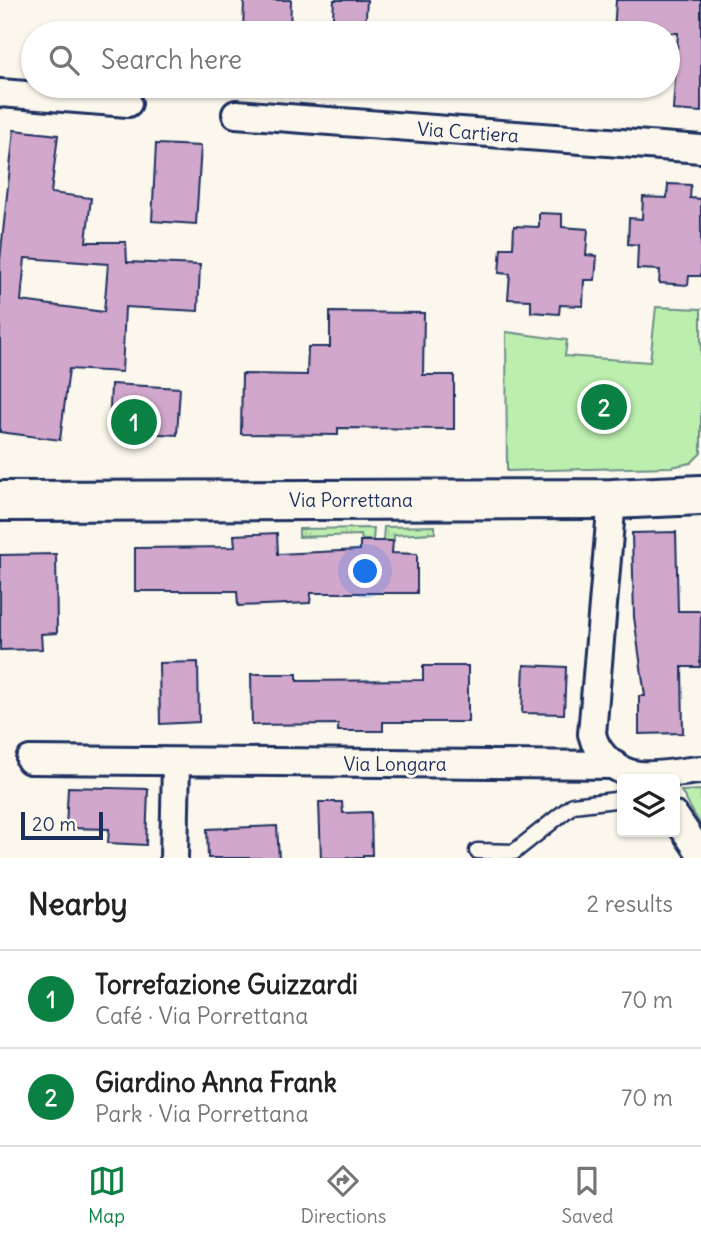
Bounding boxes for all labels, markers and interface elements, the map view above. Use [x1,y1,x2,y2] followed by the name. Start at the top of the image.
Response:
[21,21,680,98] search box
[45,41,83,79] icon: search
[101,43,242,76] text: Search here
[416,116,520,148] street label: Via Cartiera
[581,381,627,433] pin: 2
[111,396,157,448] pin: 1
[289,488,413,512] street label: Via Porrettana
[348,554,382,588] your location
[343,752,447,776] street label: Via Longara
[617,774,680,837] map controls
[617,774,680,837] button: layers
[21,809,103,841] scale bar
[32,812,76,836] text: 20 m
[28,885,128,923] text: Nearby
[587,889,673,918] text: 2 results
[95,968,358,1001] text: Torrefazione Guizzardi
[46,985,56,1014] text: 1
[621,985,673,1014] text: 70 m
[95,1001,308,1030] text: Café · Via Porrettana
[95,1066,337,1099] text: Giardino Anna Frank
[45,1083,57,1112] text: 2
[621,1083,673,1112] text: 70 m
[95,1099,309,1128] text: Park · Via Porrettana
[88,1162,126,1228] tab: Map
[301,1162,386,1228] tab: Directions
[561,1162,613,1228] tab: Saved

